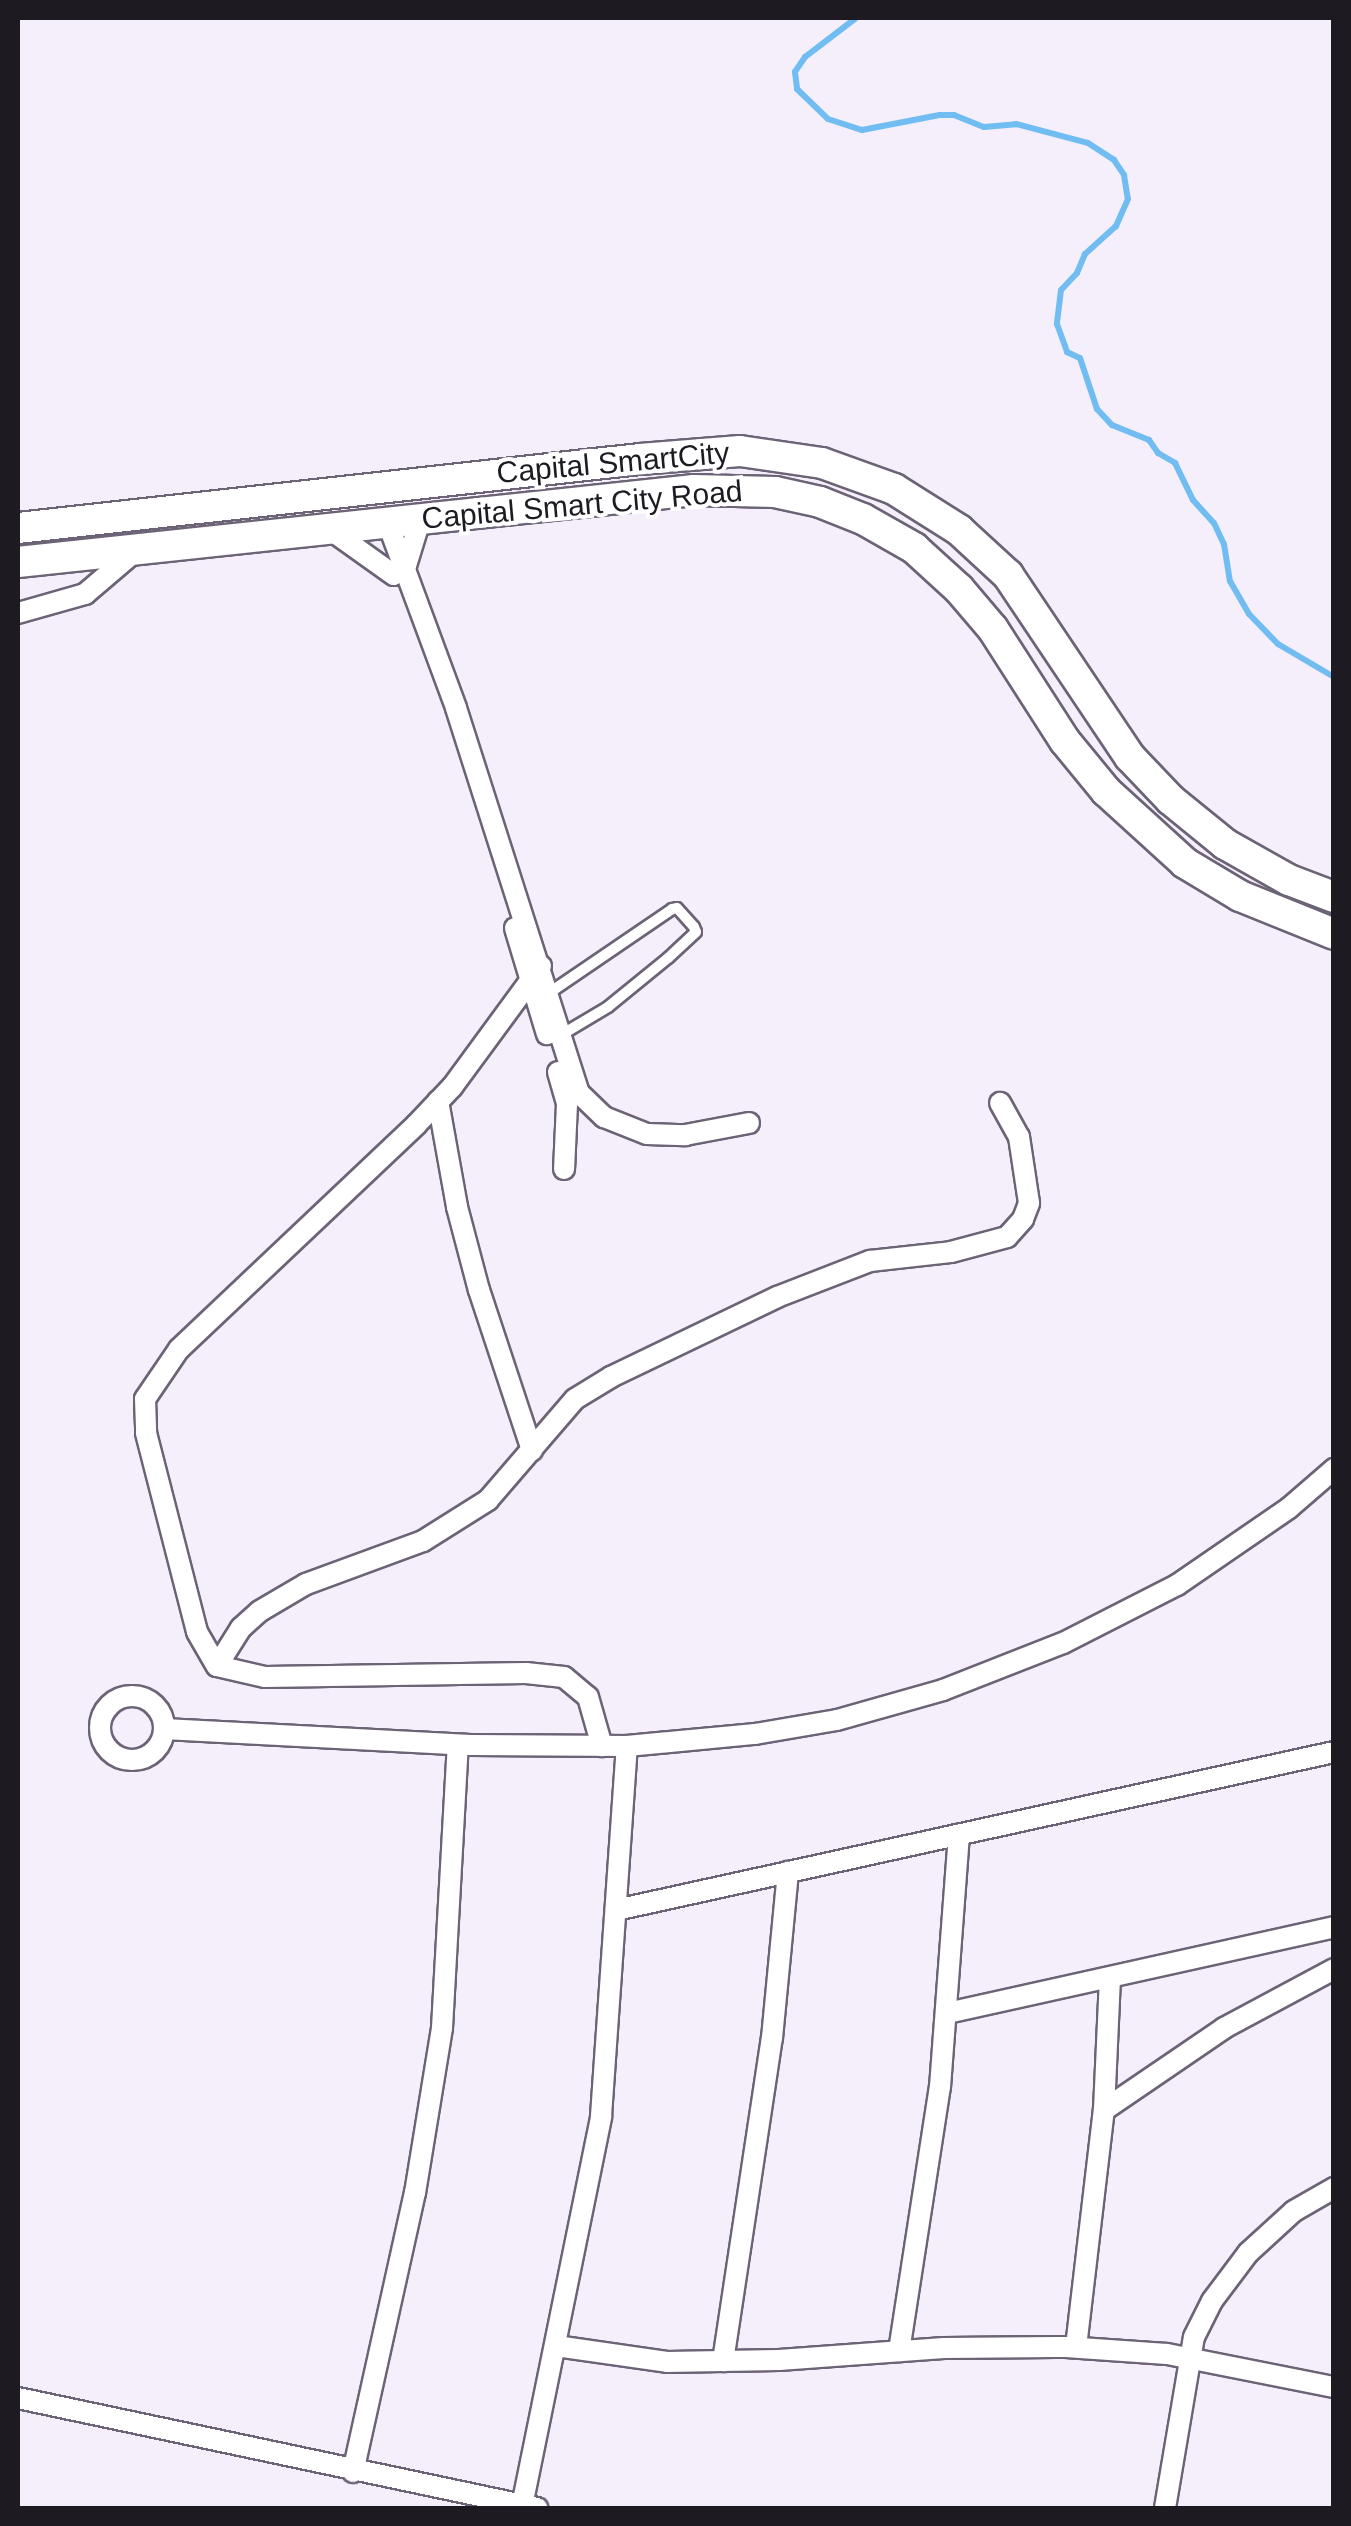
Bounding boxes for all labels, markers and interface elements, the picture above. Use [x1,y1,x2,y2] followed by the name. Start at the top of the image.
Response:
[495,435,731,491] street label: Capital SmartCity
[420,473,744,537] street label: Capital Smart City Road

